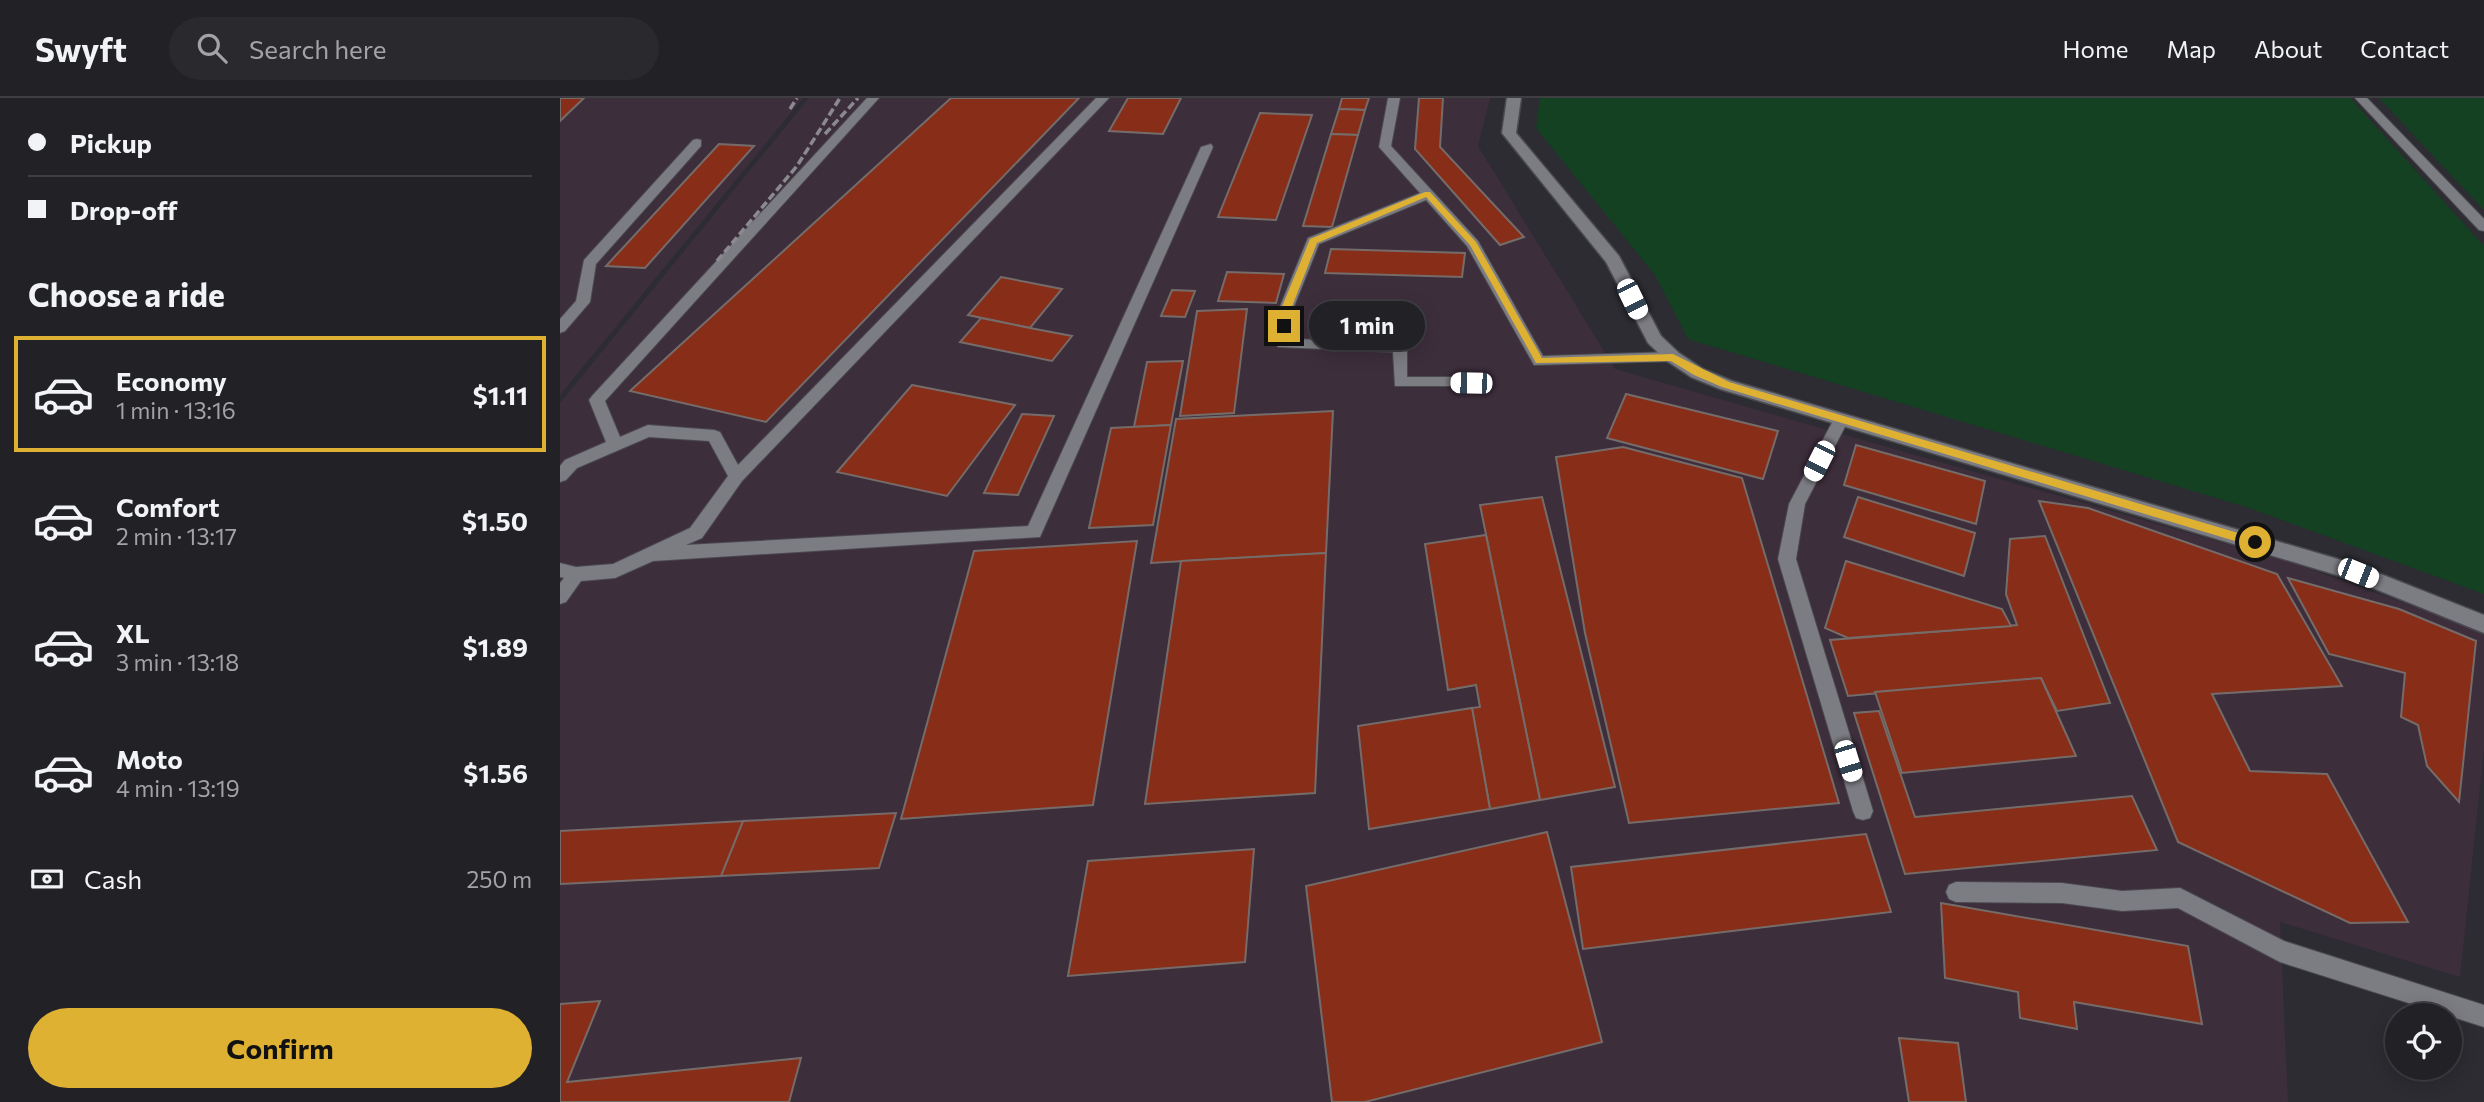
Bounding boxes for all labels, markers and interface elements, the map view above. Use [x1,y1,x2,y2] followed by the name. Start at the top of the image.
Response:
[169,17,659,80] search box
[35,28,127,69] text: Swyft
[193,29,231,67] icon: search
[249,33,386,64] text: Search here
[2063,34,2129,63] text: Home
[2167,34,2216,63] text: Map
[2254,34,2322,63] text: About
[2360,34,2449,63] text: Contact
[70,127,152,158] text: Pickup
[70,194,177,225] text: Drop-off
[28,274,225,314] text: Choose a ride
[1614,276,1651,322] car
[1308,302,1424,350] callout: 1 min
[1268,310,1300,342] route end
[1340,311,1394,339] text: 1 min
[32,363,95,426] icon: car
[116,365,227,396] text: Economy
[1450,372,1493,394] car
[473,379,528,410] text: $1.11
[116,396,236,424] text: 1 min · 13:16
[1801,438,1838,484] car
[32,489,95,552] icon: car
[116,491,219,522] text: Comfort
[462,505,528,536] text: $1.50
[116,522,237,550] text: 2 min · 13:17
[2239,526,2271,558] route start
[2335,555,2382,591] car
[32,615,95,678] icon: car
[116,617,150,648] text: XL
[463,631,528,662] text: $1.89
[116,648,239,676] text: 3 min · 13:18
[1832,738,1865,784] car
[32,741,95,804] icon: car
[116,743,183,774] text: Moto
[463,757,528,788] text: $1.56
[116,774,240,802] text: 4 min · 13:19
[28,860,66,898] icon: cash
[84,863,142,894] text: Cash
[467,865,532,893] text: 250 m
[2385,1003,2462,1080] map controls
[2385,1003,2462,1080] button: locate
[28,1008,532,1088] button: Confirm

